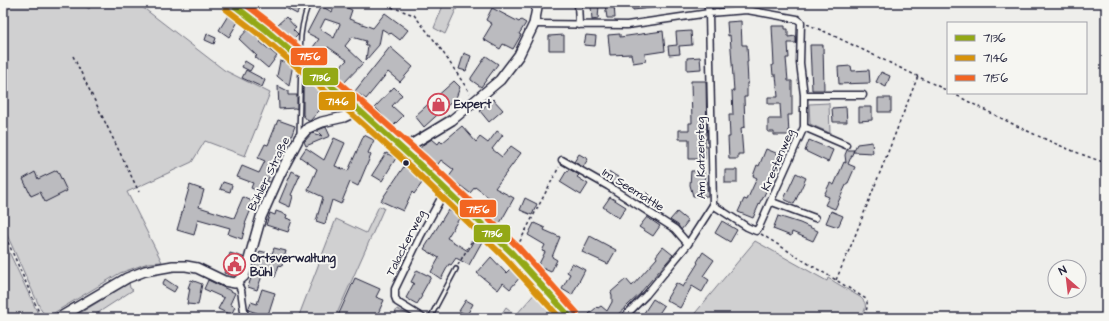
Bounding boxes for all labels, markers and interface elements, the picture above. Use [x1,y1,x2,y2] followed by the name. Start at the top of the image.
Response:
[947,22,1087,94] legend
[983,30,1006,47] text: 7136
[290,47,328,66] line badge: 7156
[297,49,321,64] text: 7156
[983,50,1008,67] text: 7146
[302,67,339,86] line badge: 7136
[309,70,330,85] text: 7136
[983,70,1008,87] text: 7156
[318,91,356,111] line badge: 7146
[426,91,452,117] shop icon: Expert
[325,94,348,109] text: 7146
[454,96,492,114] place label: Expert
[692,117,711,199] street label: Am Katzensteg
[757,126,800,194] street label: Krestenweg
[244,134,295,214] street label: Bühler Straße
[401,158,411,168] unlabelled marker
[599,164,668,216] street label: Im Seemättle
[459,199,497,218] line badge: 7156
[466,202,490,217] text: 7156
[382,207,431,279] street label: Talackerweg
[473,224,511,243] line badge: 7136
[481,226,502,241] text: 7136
[250,250,337,281] place label: Ortsverwaltung Bühl
[221,252,247,278] public building icon: Ortsverwaltung Bühl
[1047,259,1087,299] north arrow
[1056,262,1069,279] text: N

